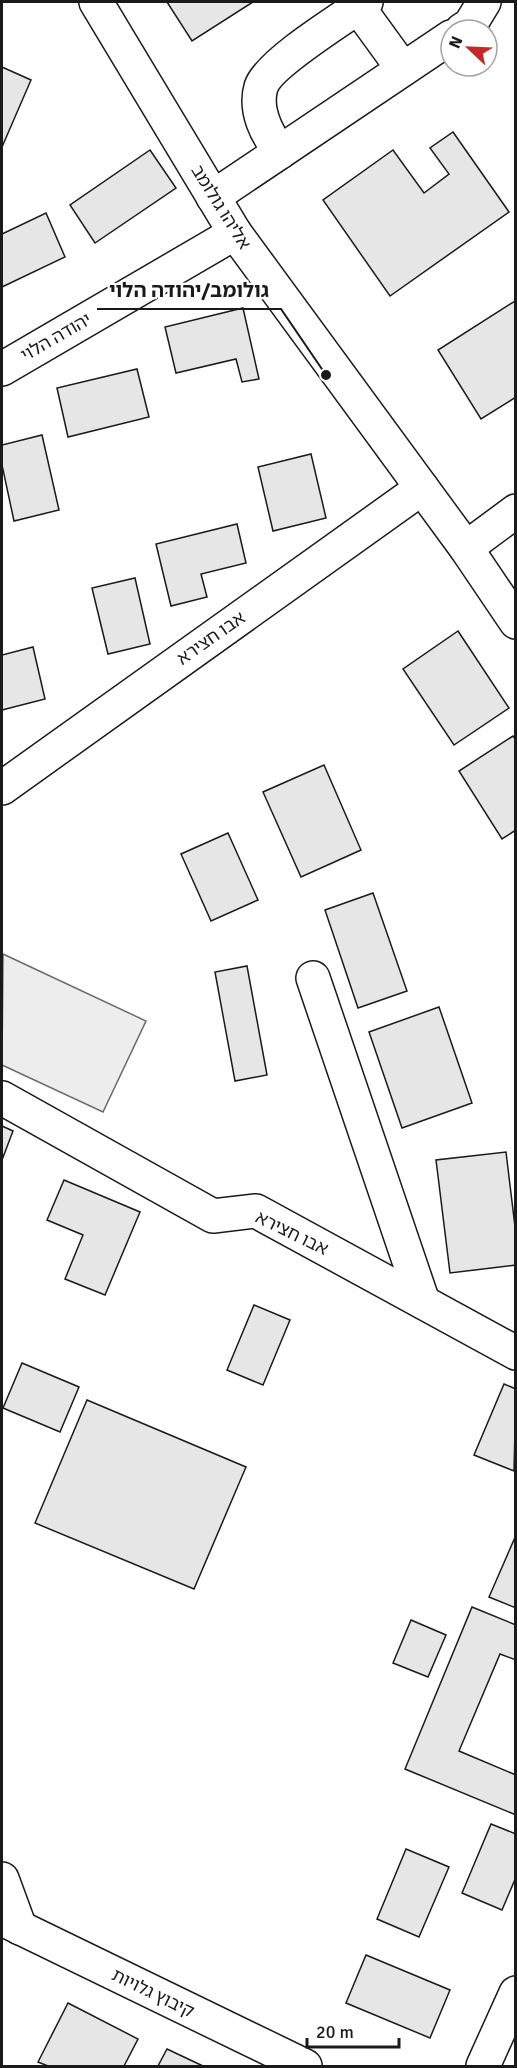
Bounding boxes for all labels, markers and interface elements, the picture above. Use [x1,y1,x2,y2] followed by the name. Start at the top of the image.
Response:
[439,18,499,78] north arrow
[445,33,467,52] text: N
[186,161,256,253] street label: אליהו גולומב
[97,271,281,309] callout: גולומב/יהודה הלוי
[109,278,269,303] text: גולומב/יהודה הלוי
[17,308,95,366] street label: יהודה הלוי
[173,607,249,669] street label: אבו חצירא
[252,1206,332,1260] street label: אבו חצירא
[108,1964,198,2022] street label: קיבוץ גלויות
[307,2011,398,2049] scale bar
[316,2021,354,2043] text: 20 m

